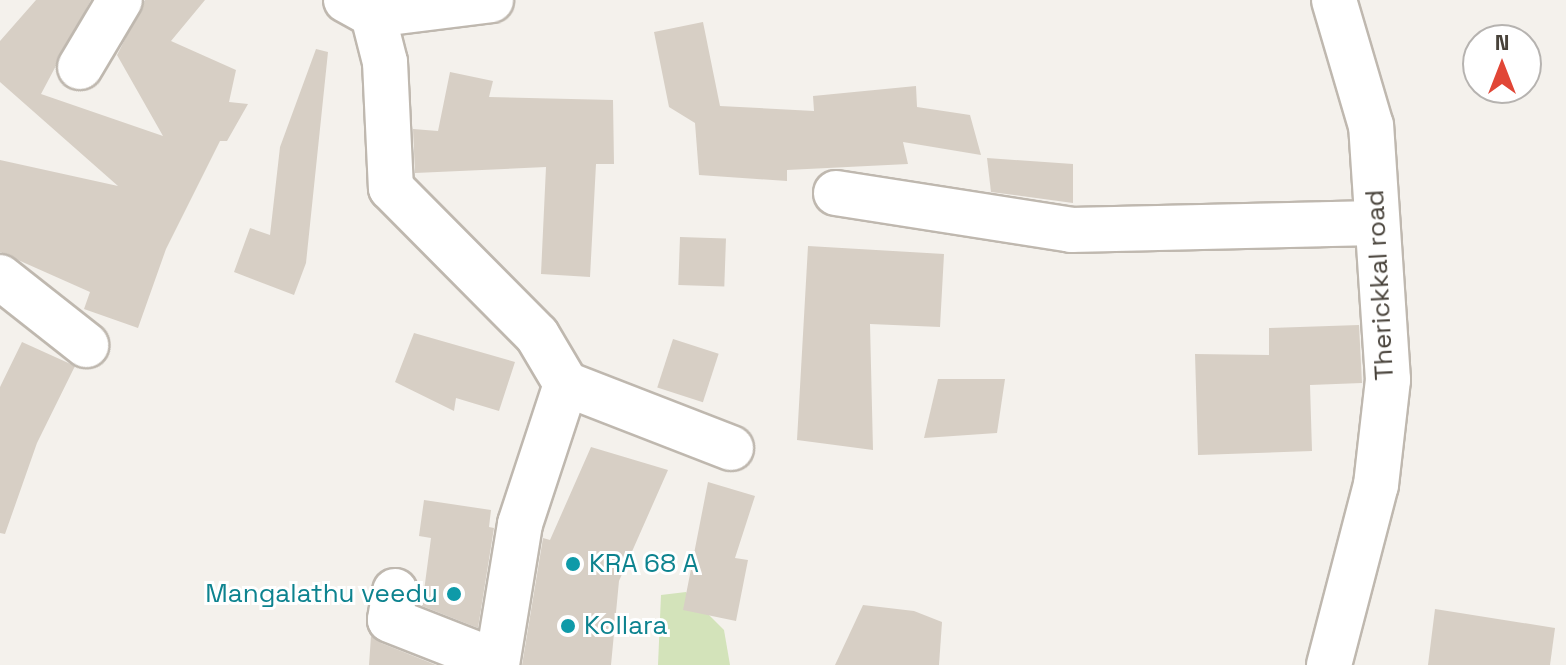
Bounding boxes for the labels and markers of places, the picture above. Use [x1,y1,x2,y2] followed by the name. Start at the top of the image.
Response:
[589,548,699,580] place label: KRA 68 A
[564,555,582,573] marker: KRA 68 A
[205,578,438,610] place label: Mangalathu veedu
[445,585,463,603] marker: Mangalathu veedu
[584,610,667,642] place label: Kollara
[559,617,577,635] marker: Kollara

